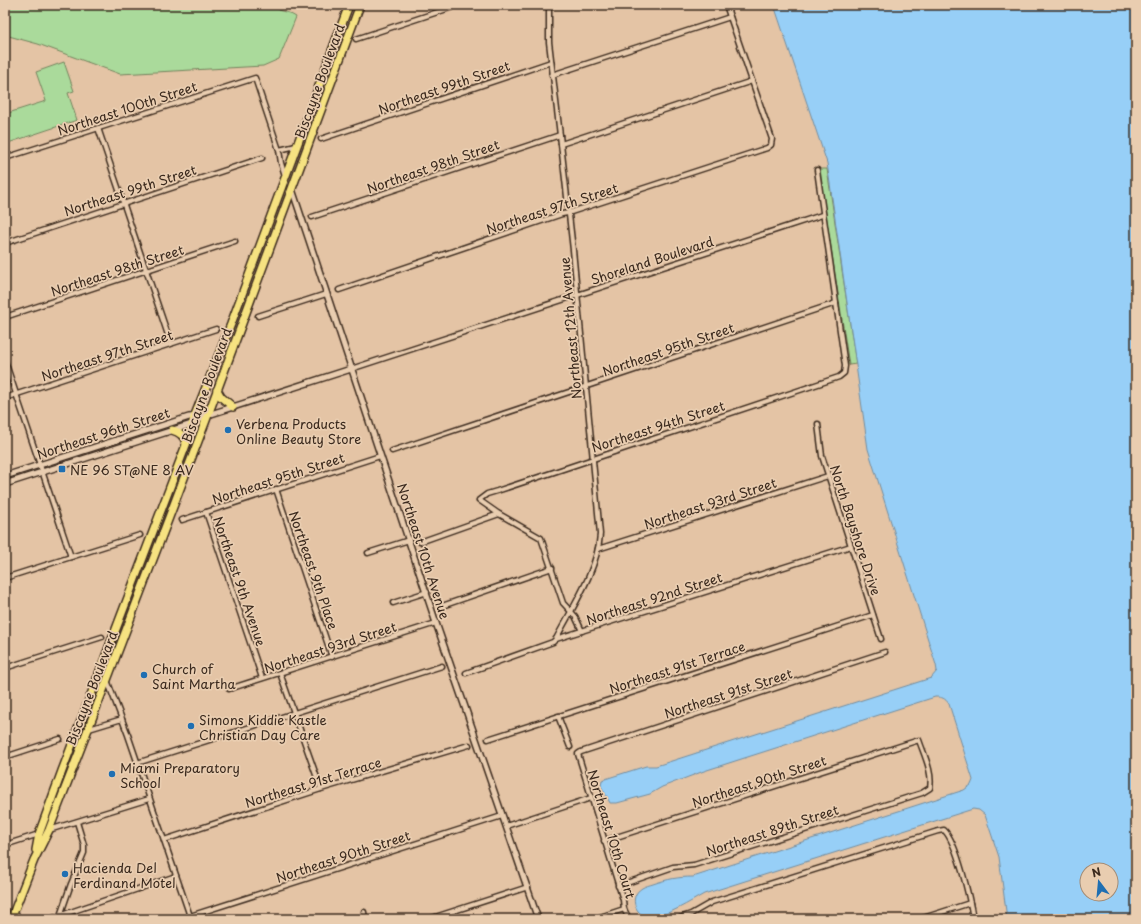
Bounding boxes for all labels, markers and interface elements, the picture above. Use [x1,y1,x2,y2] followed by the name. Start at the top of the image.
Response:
[289,21,349,141] street label: Biscayne Boulevard
[376,56,512,118] street label: Northeast 99th Street
[55,76,199,140] street label: Northeast 100th Street
[364,134,502,198] street label: Northeast 98th Street
[61,160,199,220] street label: Northeast 99th Street
[484,178,620,238] street label: Northeast 97th Street
[588,231,716,289] street label: Shoreland Boulevard
[48,240,186,300] street label: Northeast 98th Street
[554,256,586,400] street label: Northeast 12th Avenue
[600,317,736,381] street label: Northeast 95th Street
[39,325,175,385] street label: Northeast 97th Street
[176,325,236,445] street label: Biscayne Boulevard
[589,395,727,457] street label: Northeast 94th Street
[34,402,172,464] street label: Northeast 96th Street
[236,414,361,448] place label: Verbena Products Online Beauty Store
[223,425,233,435] marker: Verbena Products Online Beauty Store
[209,448,347,508] street label: Northeast 95th Street
[70,460,194,479] place label: NE 96 ST@NE 8 AV
[826,462,886,598] street label: North Bayshore Drive
[57,464,67,474] marker: NE 96 ST@NE 8 AV
[641,473,779,533] street label: Northeast 93rd Street
[393,481,455,621] street label: Northeast 10th Avenue
[285,508,343,632] street label: Northeast 9th Place
[209,514,271,648] street label: Northeast 9th Avenue
[584,567,724,629] street label: Northeast 92nd Street
[261,617,399,677] street label: Northeast 93rd Street
[60,628,122,748] street label: Biscayne Boulevard
[607,636,747,698] street label: Northeast 91st Terrace
[152,659,236,693] place label: Church of Saint Martha
[662,663,794,723] street label: Northeast 91st Street
[139,670,149,680] marker: Church of Saint Martha
[199,710,327,744] place label: Simons Kiddie Kastle Christian Day Care
[186,721,196,731] marker: Simons Kiddie Kastle Christian Day Care
[689,750,829,812] street label: Northeast 90th Street
[242,752,384,812] street label: Northeast 91st Terrace
[120,758,240,792] place label: Miami Preparatory School
[583,767,641,901] street label: Northeast 10th Court
[107,769,117,779] marker: Miami Preparatory School
[703,800,841,860] street label: Northeast 89th Street
[273,825,413,887] street label: Northeast 90th Street
[73,858,176,892] place label: Hacienda Del Ferdinand Motel
[1079,862,1119,902] north arrow
[1090,862,1103,881] text: N
[60,869,70,879] marker: Hacienda Del Ferdinand Motel

